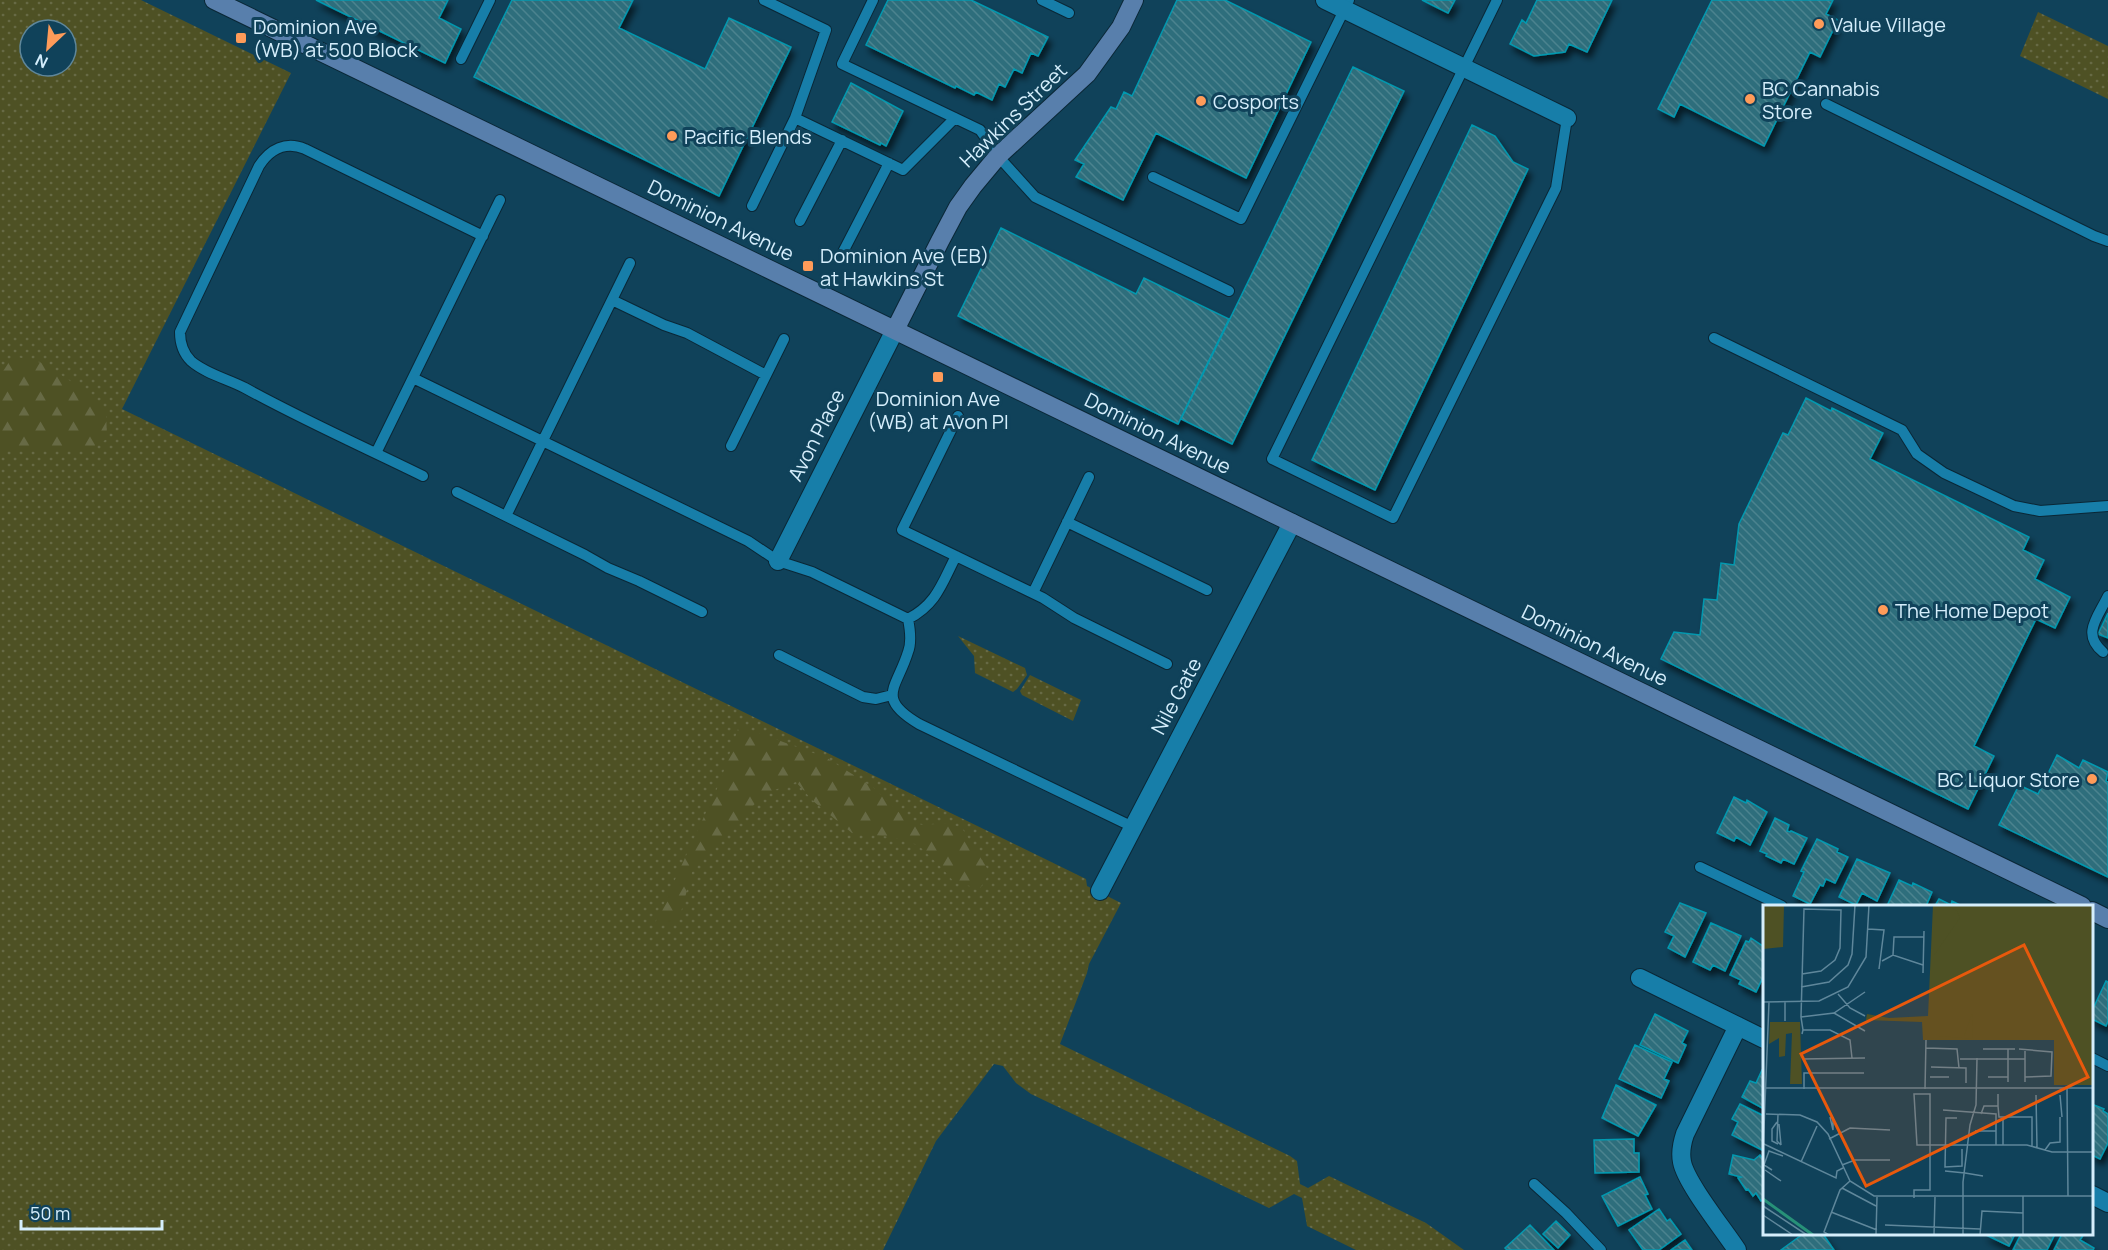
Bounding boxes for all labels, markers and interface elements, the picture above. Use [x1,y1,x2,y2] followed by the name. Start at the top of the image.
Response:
[1831,11,1946,38] place label: Value Village
[253,13,419,63] place label: Dominion Ave (WB) at 500 Block
[1812,17,1826,31] marker: Value Village
[18,18,78,78] north arrow
[234,31,248,45] marker: Dominion Ave (WB) at 500 Block
[31,49,51,74] text: N
[953,57,1073,173] street label: Hawkins Street
[1762,75,1880,125] place label: BC Cannabis Store
[1213,88,1299,115] place label: Cosports
[1743,92,1757,106] marker: BC Cannabis Store
[1194,94,1208,108] marker: Cosports
[684,123,812,150] place label: Pacific Blends
[665,129,679,143] marker: Pacific Blends
[643,173,799,267] street label: Dominion Avenue
[820,242,989,292] place label: Dominion Ave (EB) at Hawkins St
[801,259,815,273] marker: Dominion Ave (EB) at Hawkins St
[931,370,945,384] marker: Dominion Ave (WB) at Avon Pl
[781,384,851,486] street label: Avon Place
[867,385,1009,435] place label: Dominion Ave (WB) at Avon Pl
[1080,386,1236,480] street label: Dominion Avenue
[1895,597,2049,624] place label: The Home Depot
[1517,598,1673,692] street label: Dominion Avenue
[1876,603,1890,617] marker: The Home Depot
[1145,653,1207,739] street label: Nile Gate
[1937,766,2080,793] place label: BC Liquor Store
[2085,772,2099,786] marker: BC Liquor Store
[1763,905,2093,1235] inset map
[21,1193,162,1231] scale bar
[30,1201,70,1225] text: 50 m

